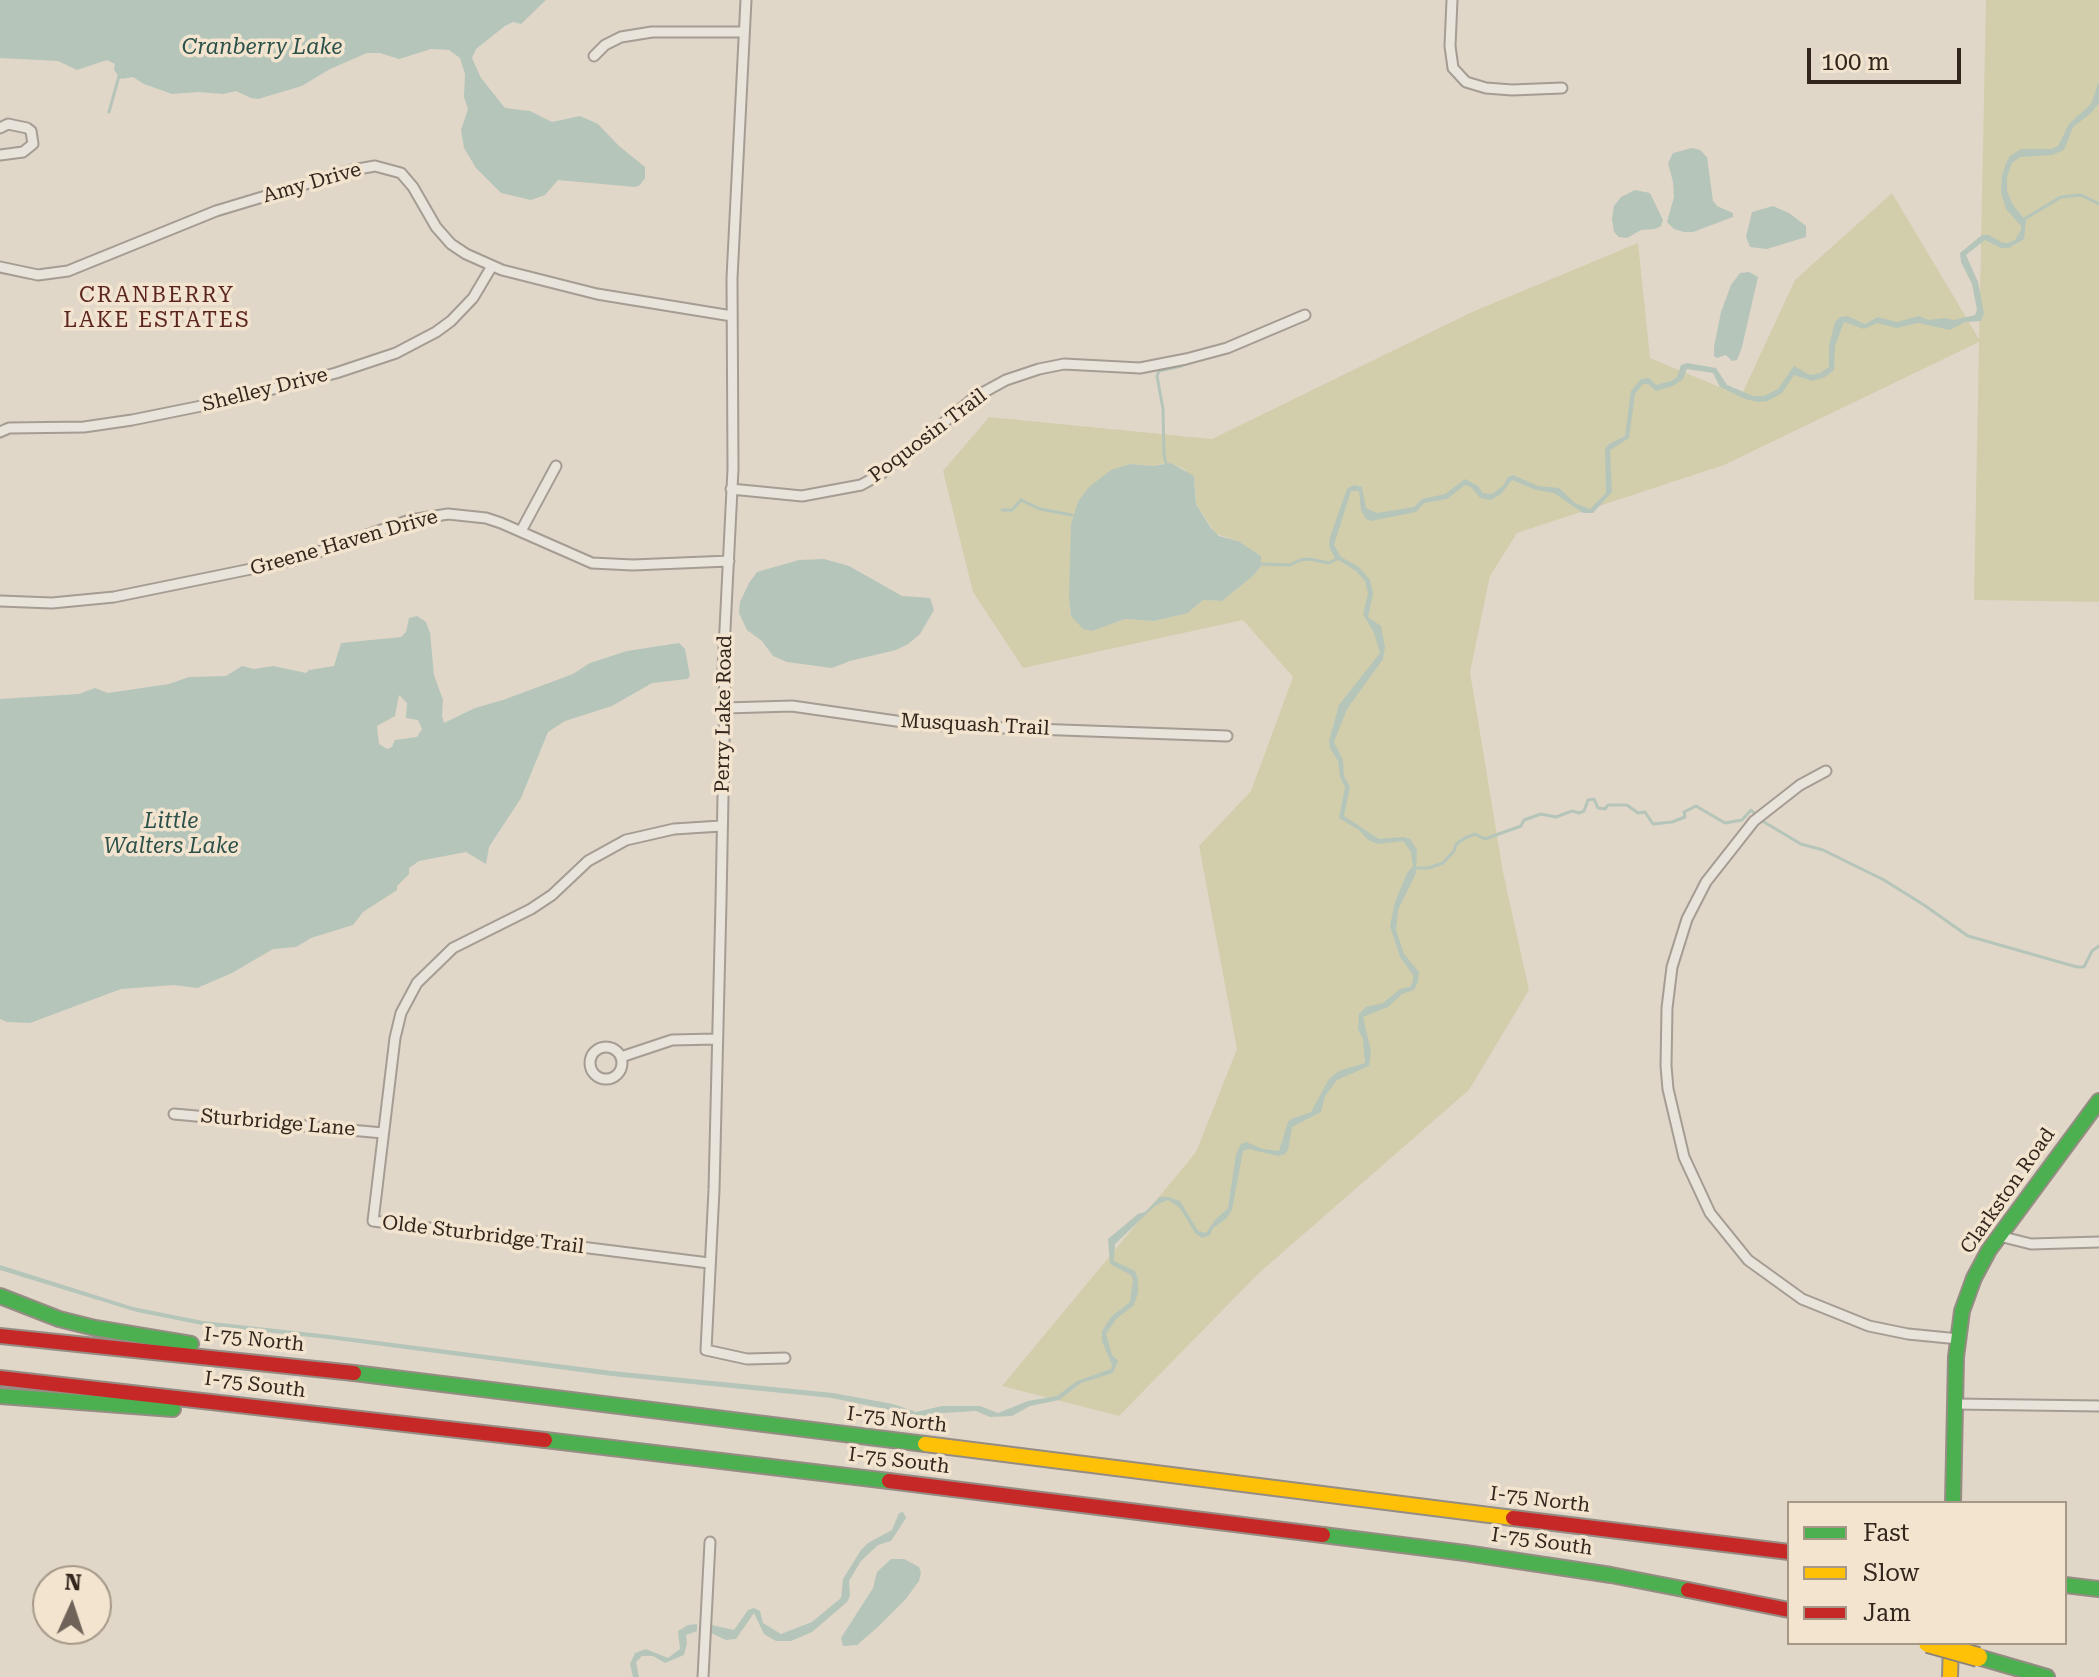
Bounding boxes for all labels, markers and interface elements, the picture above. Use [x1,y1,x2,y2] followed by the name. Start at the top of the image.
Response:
[1811,32,1965,82] scale bar
[182,35,342,61] water label: Cranberry Lake
[1821,48,1889,76] text: 100 m
[260,158,364,208] street label: Amy Drive
[63,283,251,334] district label: CRANBERRY LAKE ESTATES
[200,363,330,417] street label: Shelley Drive
[865,384,991,488] street label: Poquosin Trail
[248,505,440,581] street label: Greene Haven Drive
[711,635,737,793] street label: Perry Lake Road
[900,709,1050,741] street label: Musquash Trail
[103,809,239,860] water label: Little Walters Lake
[200,1104,356,1142] street label: Sturbridge Lane
[1956,1123,2060,1259] street label: Clarkston Road
[381,1211,585,1259] street label: Olde Sturbridge Trail
[203,1323,305,1357] street label: I-75 North
[203,1367,307,1403] street label: I-75 South
[846,1402,948,1438] street label: I-75 North
[847,1443,951,1479] street label: I-75 South
[1489,1482,1591,1518] street label: I-75 North
[1787,1501,2067,1645] legend
[1863,1519,1910,1547] text: Fast
[1490,1523,1594,1561] street label: I-75 South
[1863,1559,1919,1587] text: Slow
[32,1565,112,1645] north arrow
[64,1570,82,1595] text: N
[1863,1599,1911,1627] text: Jam

